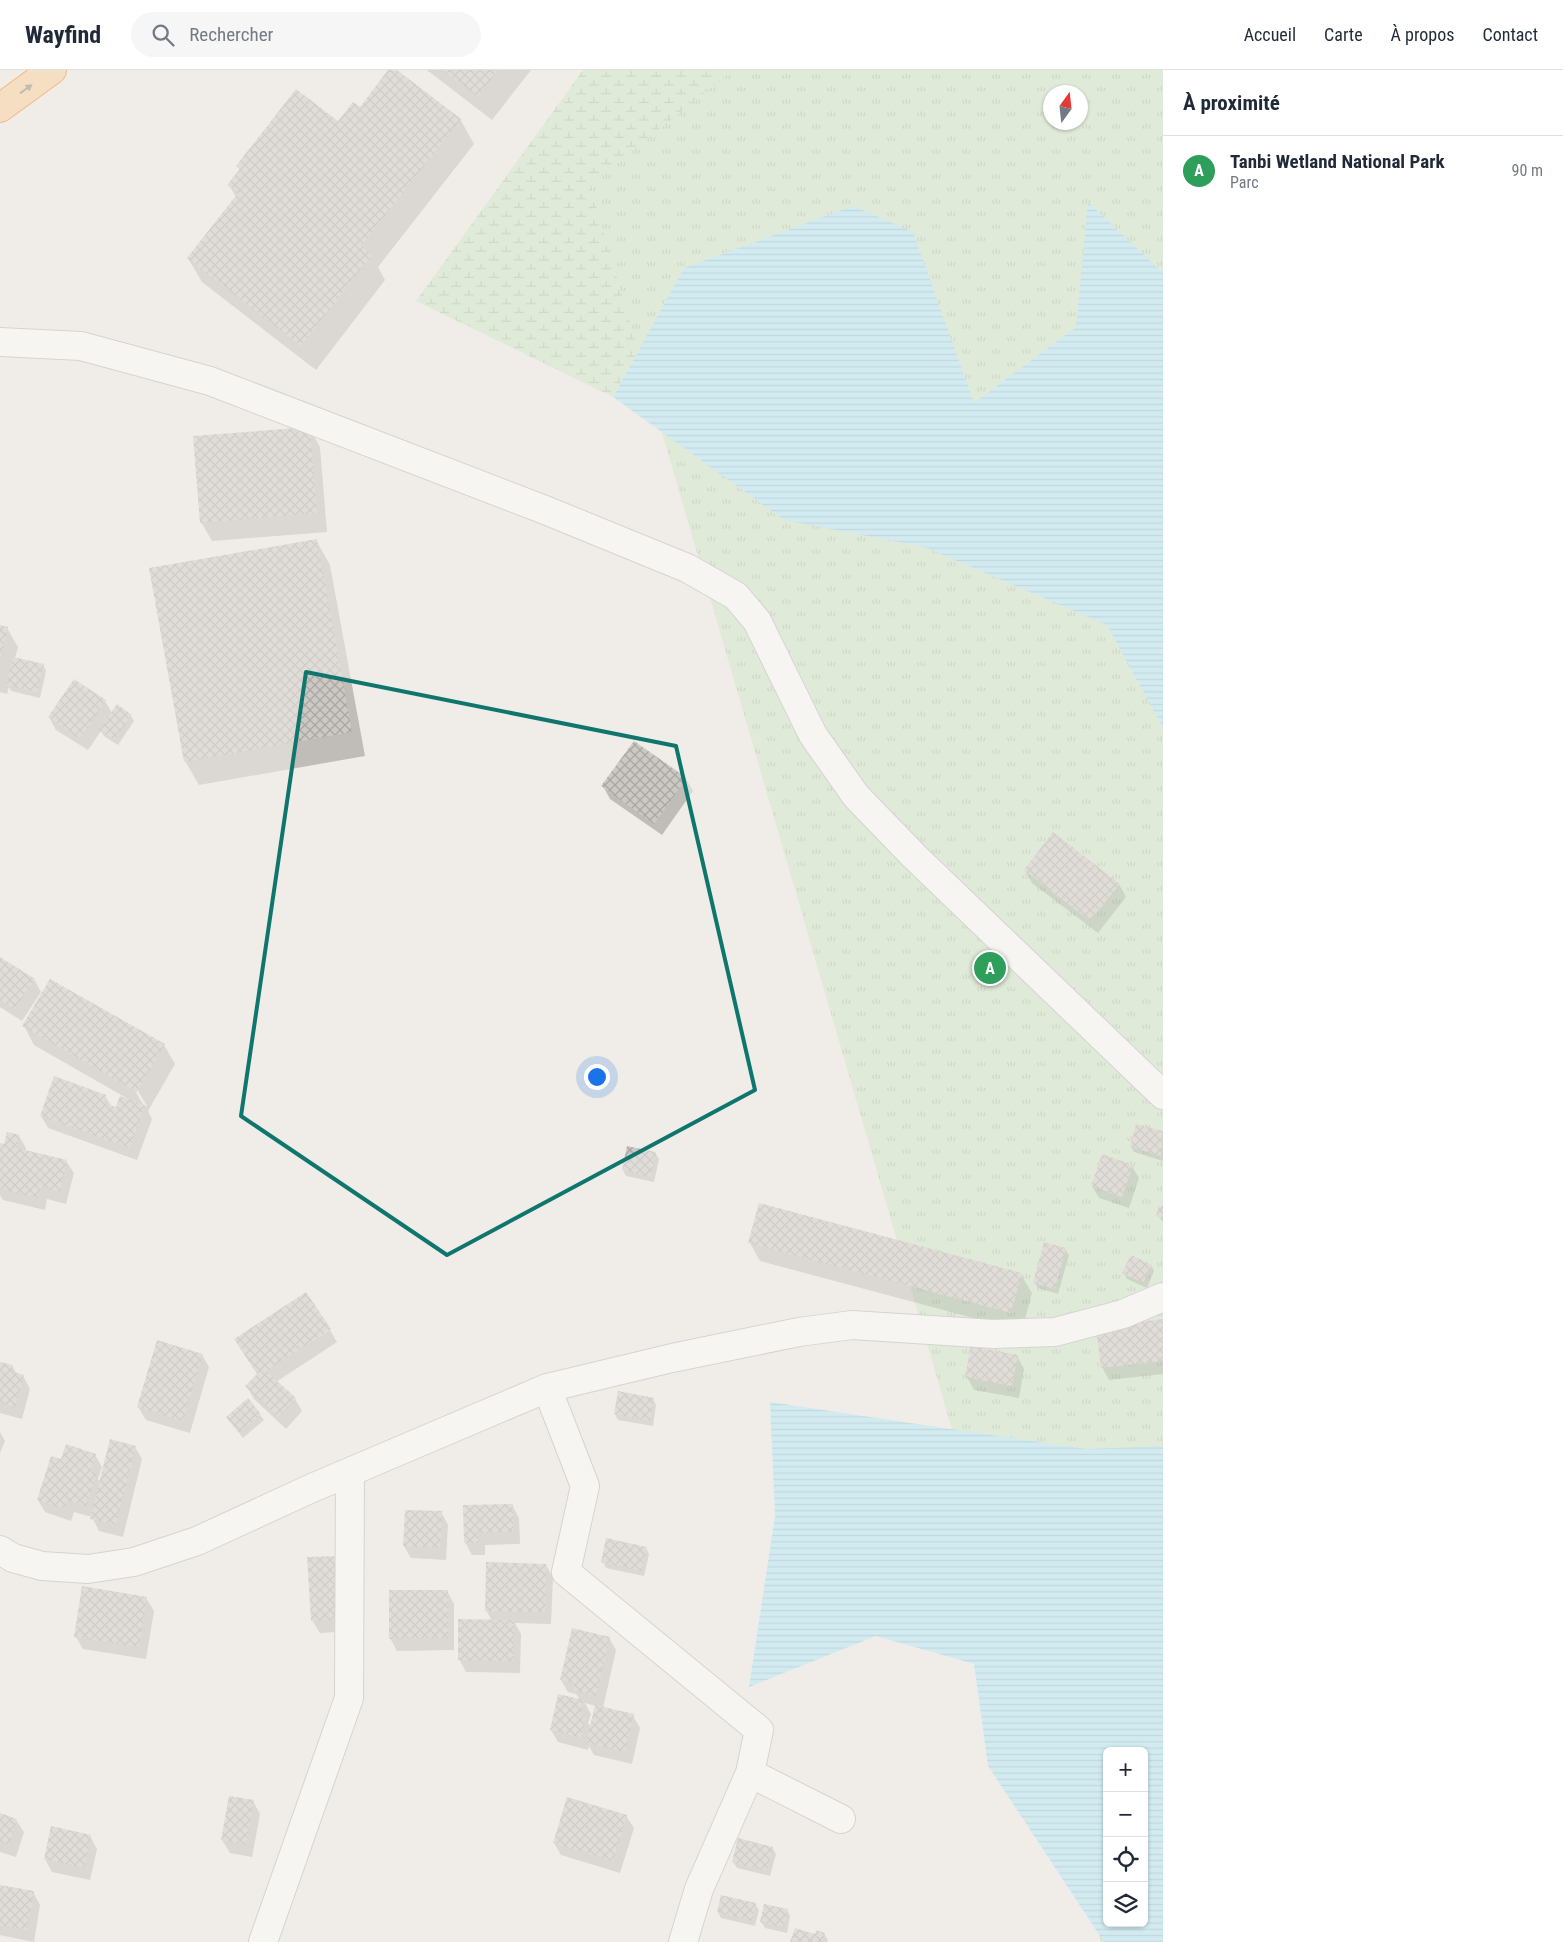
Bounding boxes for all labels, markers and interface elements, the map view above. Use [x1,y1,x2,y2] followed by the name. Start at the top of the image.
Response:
[131,12,481,57] search box
[25,21,101,49] text: Wayfind
[149,21,177,49] icon: search
[189,23,273,46] text: Rechercher
[1244,24,1296,45] text: Accueil
[1324,24,1363,45] text: Carte
[1391,24,1454,45] text: À propos
[1482,24,1538,45] text: Contact
[19,84,33,94] one-way arrow
[1043,85,1088,130] north arrow
[1183,91,1280,115] text: À proximité
[1230,150,1445,173] text: Tanbi Wetland National Park
[1194,161,1204,180] text: A
[1511,161,1543,180] text: 90 m
[1230,173,1259,192] text: Parc
[974,949,1006,987] pin: A
[584,1064,610,1090] your location
[1103,1747,1148,1927] map controls
[1103,1747,1148,1792] button: +
[1103,1792,1148,1837] button: −
[1103,1837,1148,1882] button: locate
[1103,1882,1148,1927] button: layers

